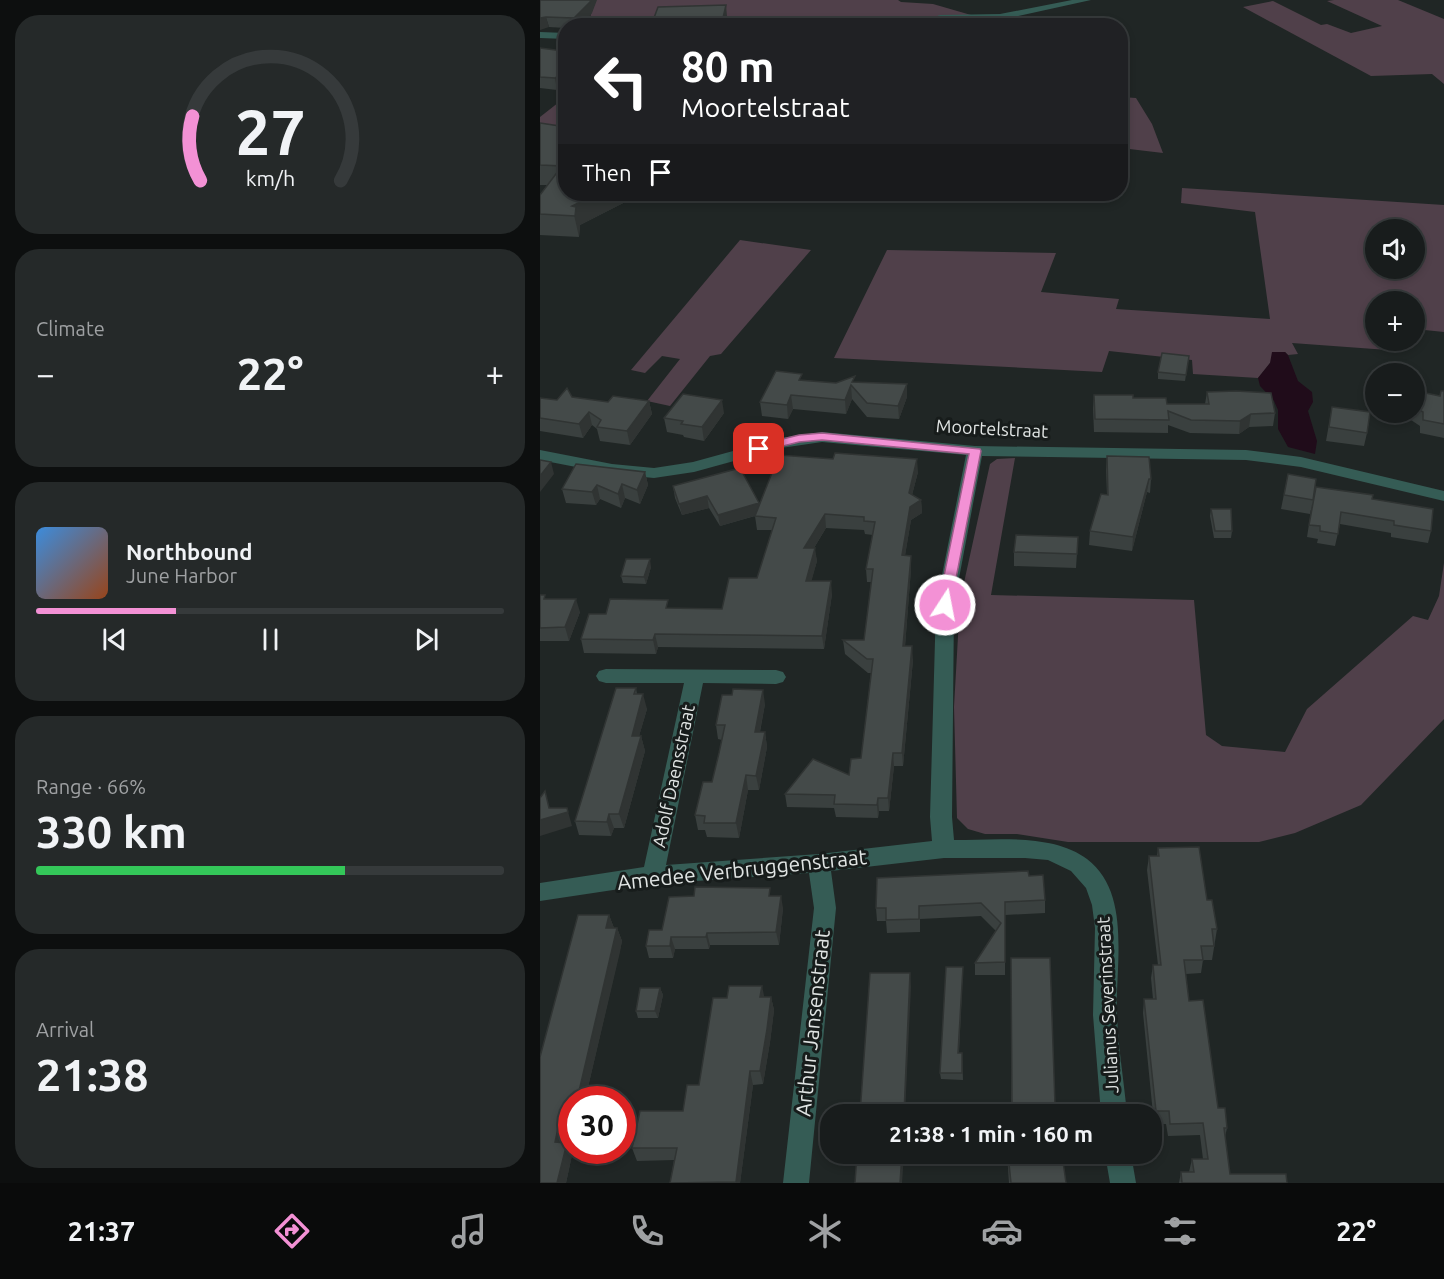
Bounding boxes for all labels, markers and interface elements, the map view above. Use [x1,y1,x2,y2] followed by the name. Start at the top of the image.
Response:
[582,42,660,120] icon: left
[681,43,775,90] text: 80 m
[681,92,850,122] text: Moortelstraat
[235,97,305,167] text: 27
[644,156,677,189] icon: arrive
[582,160,632,185] text: Then
[245,167,295,191] text: km/h
[1365,219,1425,423] map controls
[1365,219,1425,279] button: sound
[1365,291,1425,351] button: +
[36,317,105,340] text: Climate
[237,348,303,399] text: 22°
[36,355,55,392] text: −
[485,355,504,392] text: +
[1365,363,1425,423] button: −
[935,415,1049,441] street label: Moortelstraat
[733,423,784,474] pin
[742,432,775,465] icon: arrive
[126,539,252,564] text: Northbound
[126,564,237,587] text: June Harbor
[913,573,977,637] position arrow
[98,623,131,656] icon: previous
[254,623,287,656] icon: pause
[410,623,443,656] icon: next
[648,702,698,849] street label: Adolf Daensstraat
[36,775,146,798] text: Range · 66%
[36,806,187,857] text: 330 km
[616,844,868,894] street label: Amedee Verbruggenstraat
[1092,916,1122,1094] street label: Julianus Severinstraat
[790,928,834,1117] street label: Arthur Jansenstraat
[36,1018,94,1041] text: Arrival
[36,1049,149,1100] text: 21:38
[558,1086,636,1164] speed limit sign: 30
[889,1121,1093,1146] text: 21:38 · 1 min · 160 m
[271,1210,313,1252] icon: directions
[448,1210,490,1252] icon: music
[626,1210,668,1252] icon: phone
[804,1210,846,1252] icon: climate
[981,1210,1023,1252] icon: car
[1159,1210,1201,1252] icon: filters
[68,1216,135,1246] text: 21:37
[1336,1216,1376,1246] text: 22°

